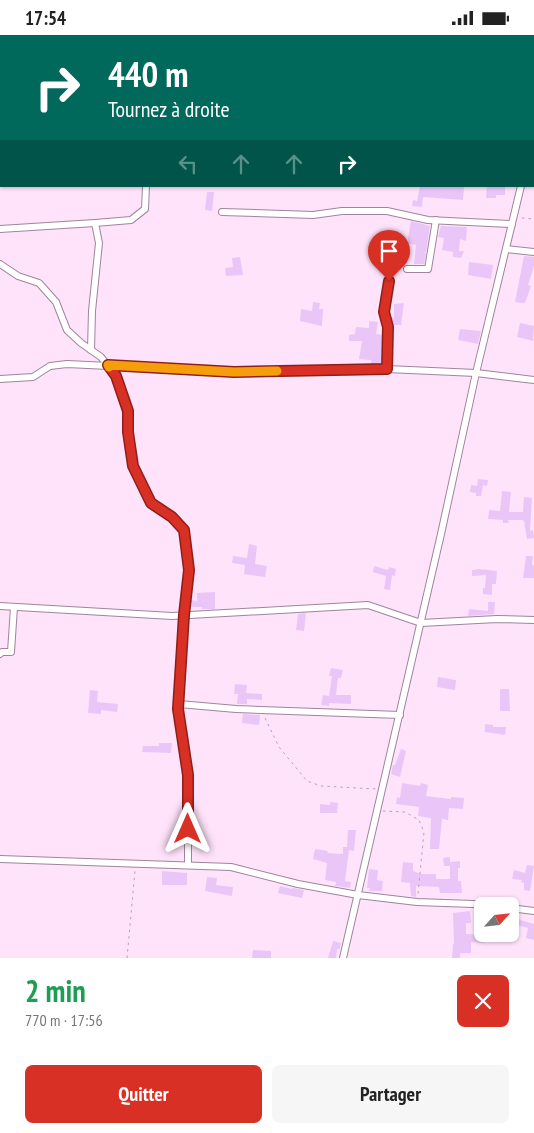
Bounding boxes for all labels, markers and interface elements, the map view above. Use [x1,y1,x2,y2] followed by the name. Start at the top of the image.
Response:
[25,6,66,30] text: 17:54
[108,51,189,97] text: 440 m
[25,55,90,120] icon: right
[108,95,230,123] text: Tournez à droite
[174,150,202,178] icon: left
[227,150,255,178] icon: ahead
[280,150,308,178] icon: ahead
[333,150,361,178] icon: right
[368,230,410,281] pin
[375,237,403,265] icon: arrive
[161,802,213,854] position arrow
[474,897,519,943] north arrow
[474,897,519,942] map controls
[25,971,86,1010] text: 2 min
[457,975,509,1027] button: close
[25,1010,103,1030] text: 770 m · 17:56
[25,1065,262,1123] button: Quitter
[272,1065,509,1123] button: Partager

